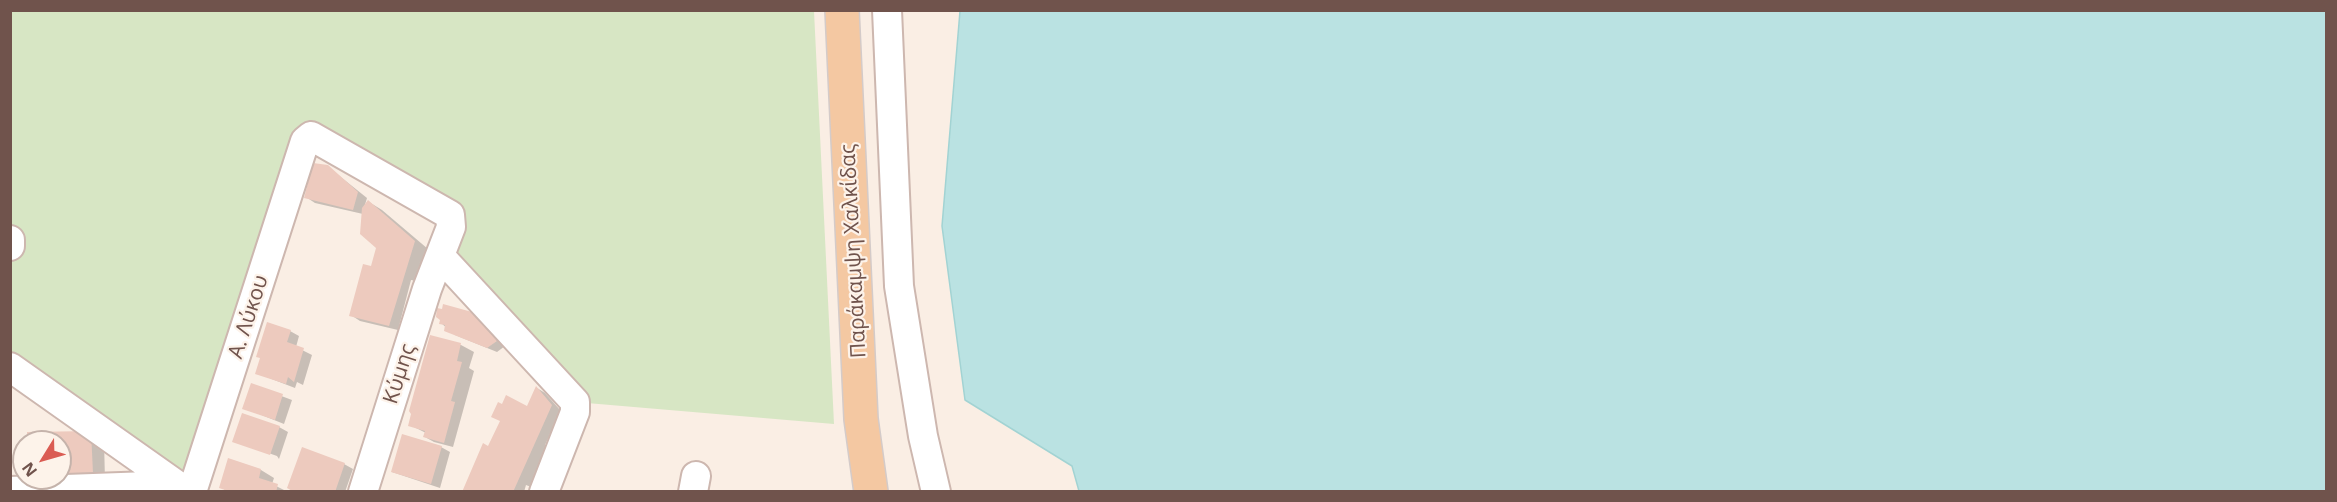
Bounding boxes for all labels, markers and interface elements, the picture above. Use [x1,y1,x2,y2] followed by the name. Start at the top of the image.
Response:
[836,143,872,359] street label: Παράκαμψη Χαλκίδας
[224,272,274,362] street label: Α. Λύκου
[378,341,422,407] street label: Κύμης
[12,430,72,490] north arrow
[17,458,42,481] text: N

